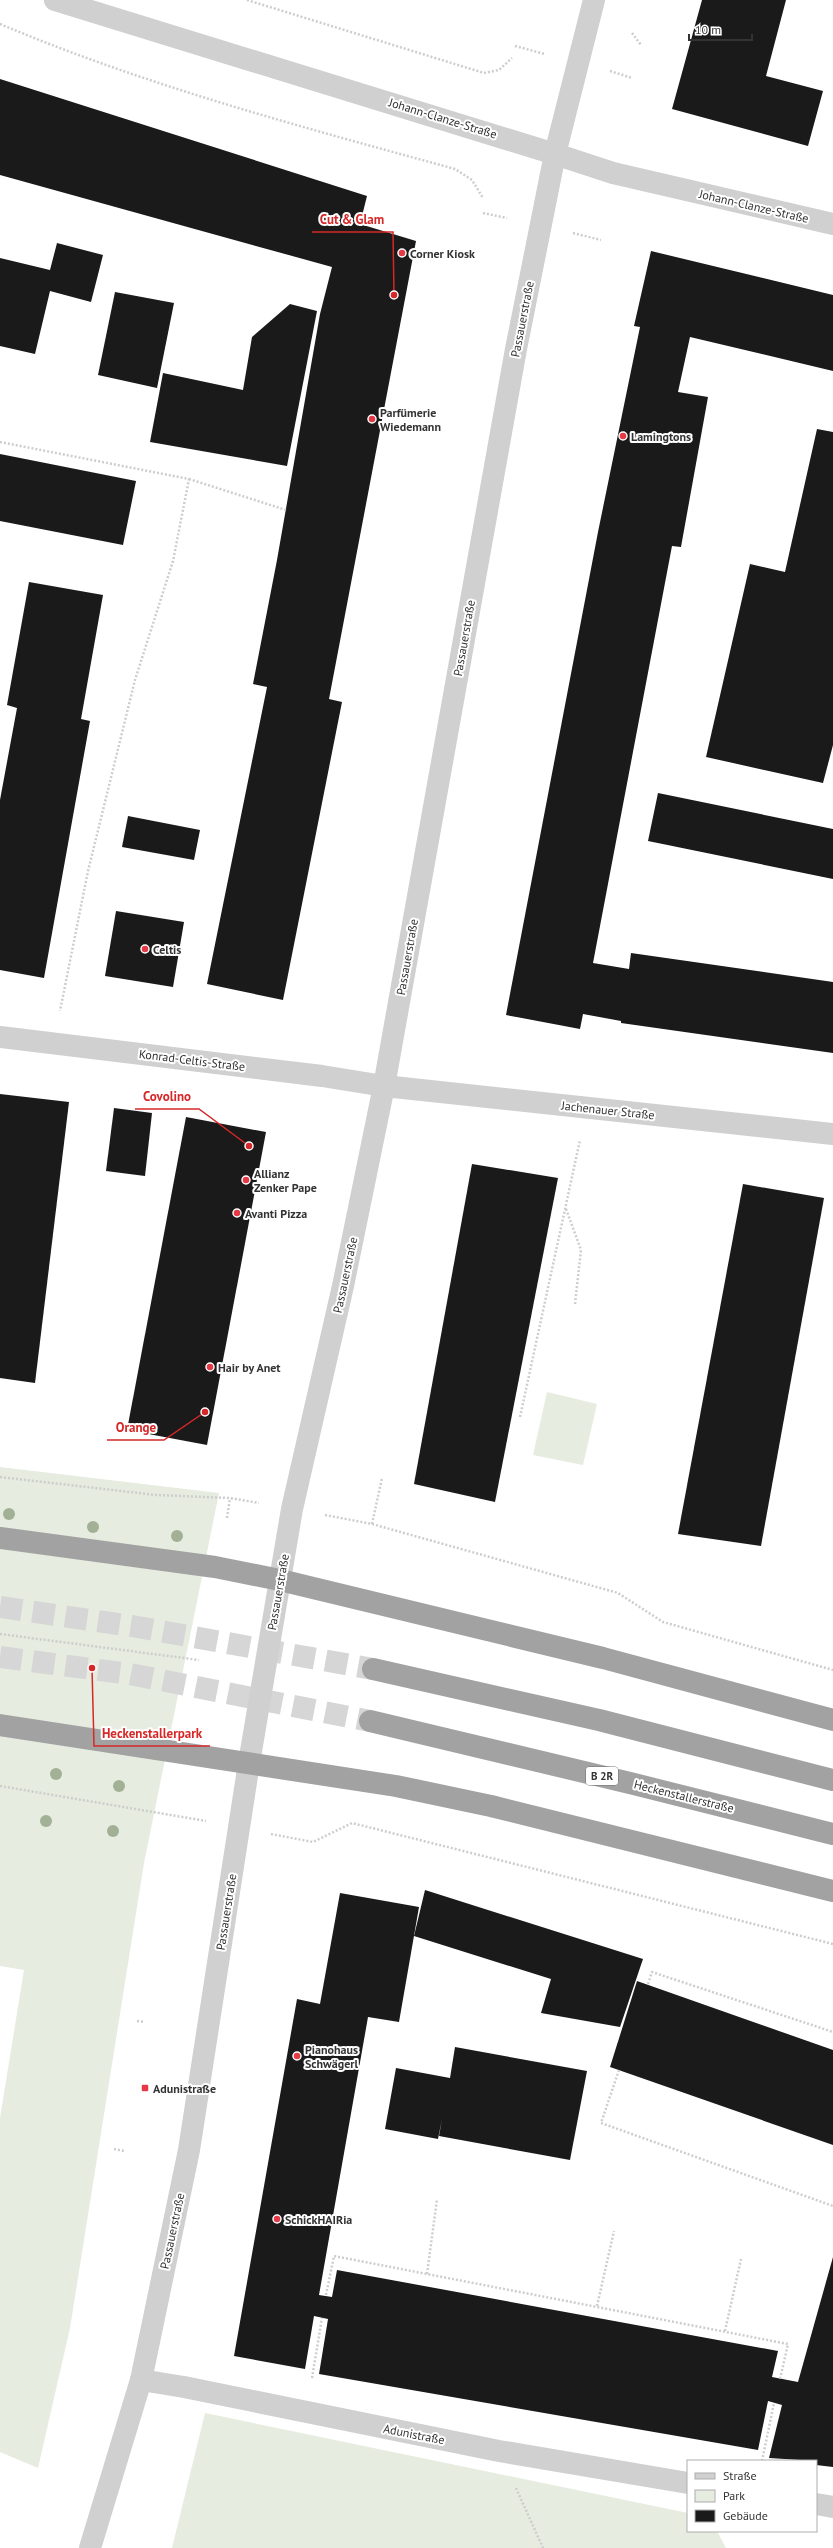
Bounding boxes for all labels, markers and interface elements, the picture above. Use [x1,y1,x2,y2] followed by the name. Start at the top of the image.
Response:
[689,16,752,42] scale bar
[695,22,721,37] text: 10 m
[386,94,499,142] street label: Johann-Clanze-Straße
[697,186,810,226] street label: Johann-Clanze-Straße
[312,207,393,232] callout: Cut & Glam
[320,211,384,228] text: Cut & Glam
[410,246,475,261] place label: Corner Kiosk
[397,248,407,258] marker: Corner Kiosk
[507,280,537,358] street label: Passauerstraße
[380,405,441,434] place label: Parfümerie Wiedemann
[367,414,377,424] marker: Parfümerie Wiedemann
[631,429,691,444] place label: Lamingtons
[618,431,628,441] marker: Lamingtons
[450,599,478,677] street label: Passauerstraße
[393,918,421,996] street label: Passauerstraße
[153,942,181,957] place label: Celtis
[140,944,150,954] marker: Celtis
[138,1046,246,1074] street label: Konrad-Celtis-Straße
[135,1084,199,1109] callout: Covolino
[143,1088,191,1105] text: Covolino
[560,1098,655,1122] street label: Jachenauer Straße
[254,1166,317,1195] place label: Allianz Zenker Pape
[241,1175,251,1185] marker: Allianz Zenker Pape
[245,1206,307,1221] place label: Avanti Pizza
[232,1208,242,1218] marker: Avanti Pizza
[330,1236,360,1314] street label: Passauerstraße
[218,1360,281,1375] place label: Hair by Anet
[205,1362,215,1372] marker: Hair by Anet
[107,1415,164,1440] callout: Orange
[116,1419,157,1436] text: Orange
[264,1553,292,1631] street label: Passauerstraße
[94,1721,210,1746] callout: Heckenstallerpark
[102,1725,203,1742] text: Heckenstallerpark
[586,1767,618,1785] road number: B 2R
[633,1776,735,1816] street label: Heckenstallerstraße
[213,1873,239,1951] street label: Passauerstraße
[305,2042,358,2071] place label: Pianohaus Schwägerl
[292,2051,302,2061] marker: Pianohaus Schwägerl
[153,2081,216,2096] place label: Adunistraße
[140,2083,150,2093] marker: Adunistraße
[157,2192,187,2270] street label: Passauerstraße
[285,2212,352,2227] place label: SchickHAIRia
[272,2214,282,2224] marker: SchickHAIRia
[382,2421,446,2447] street label: Adunistraße
[687,2460,817,2532] legend
[723,2468,757,2483] text: Straße
[723,2488,745,2503] text: Park
[723,2508,768,2523] text: Gebäude

